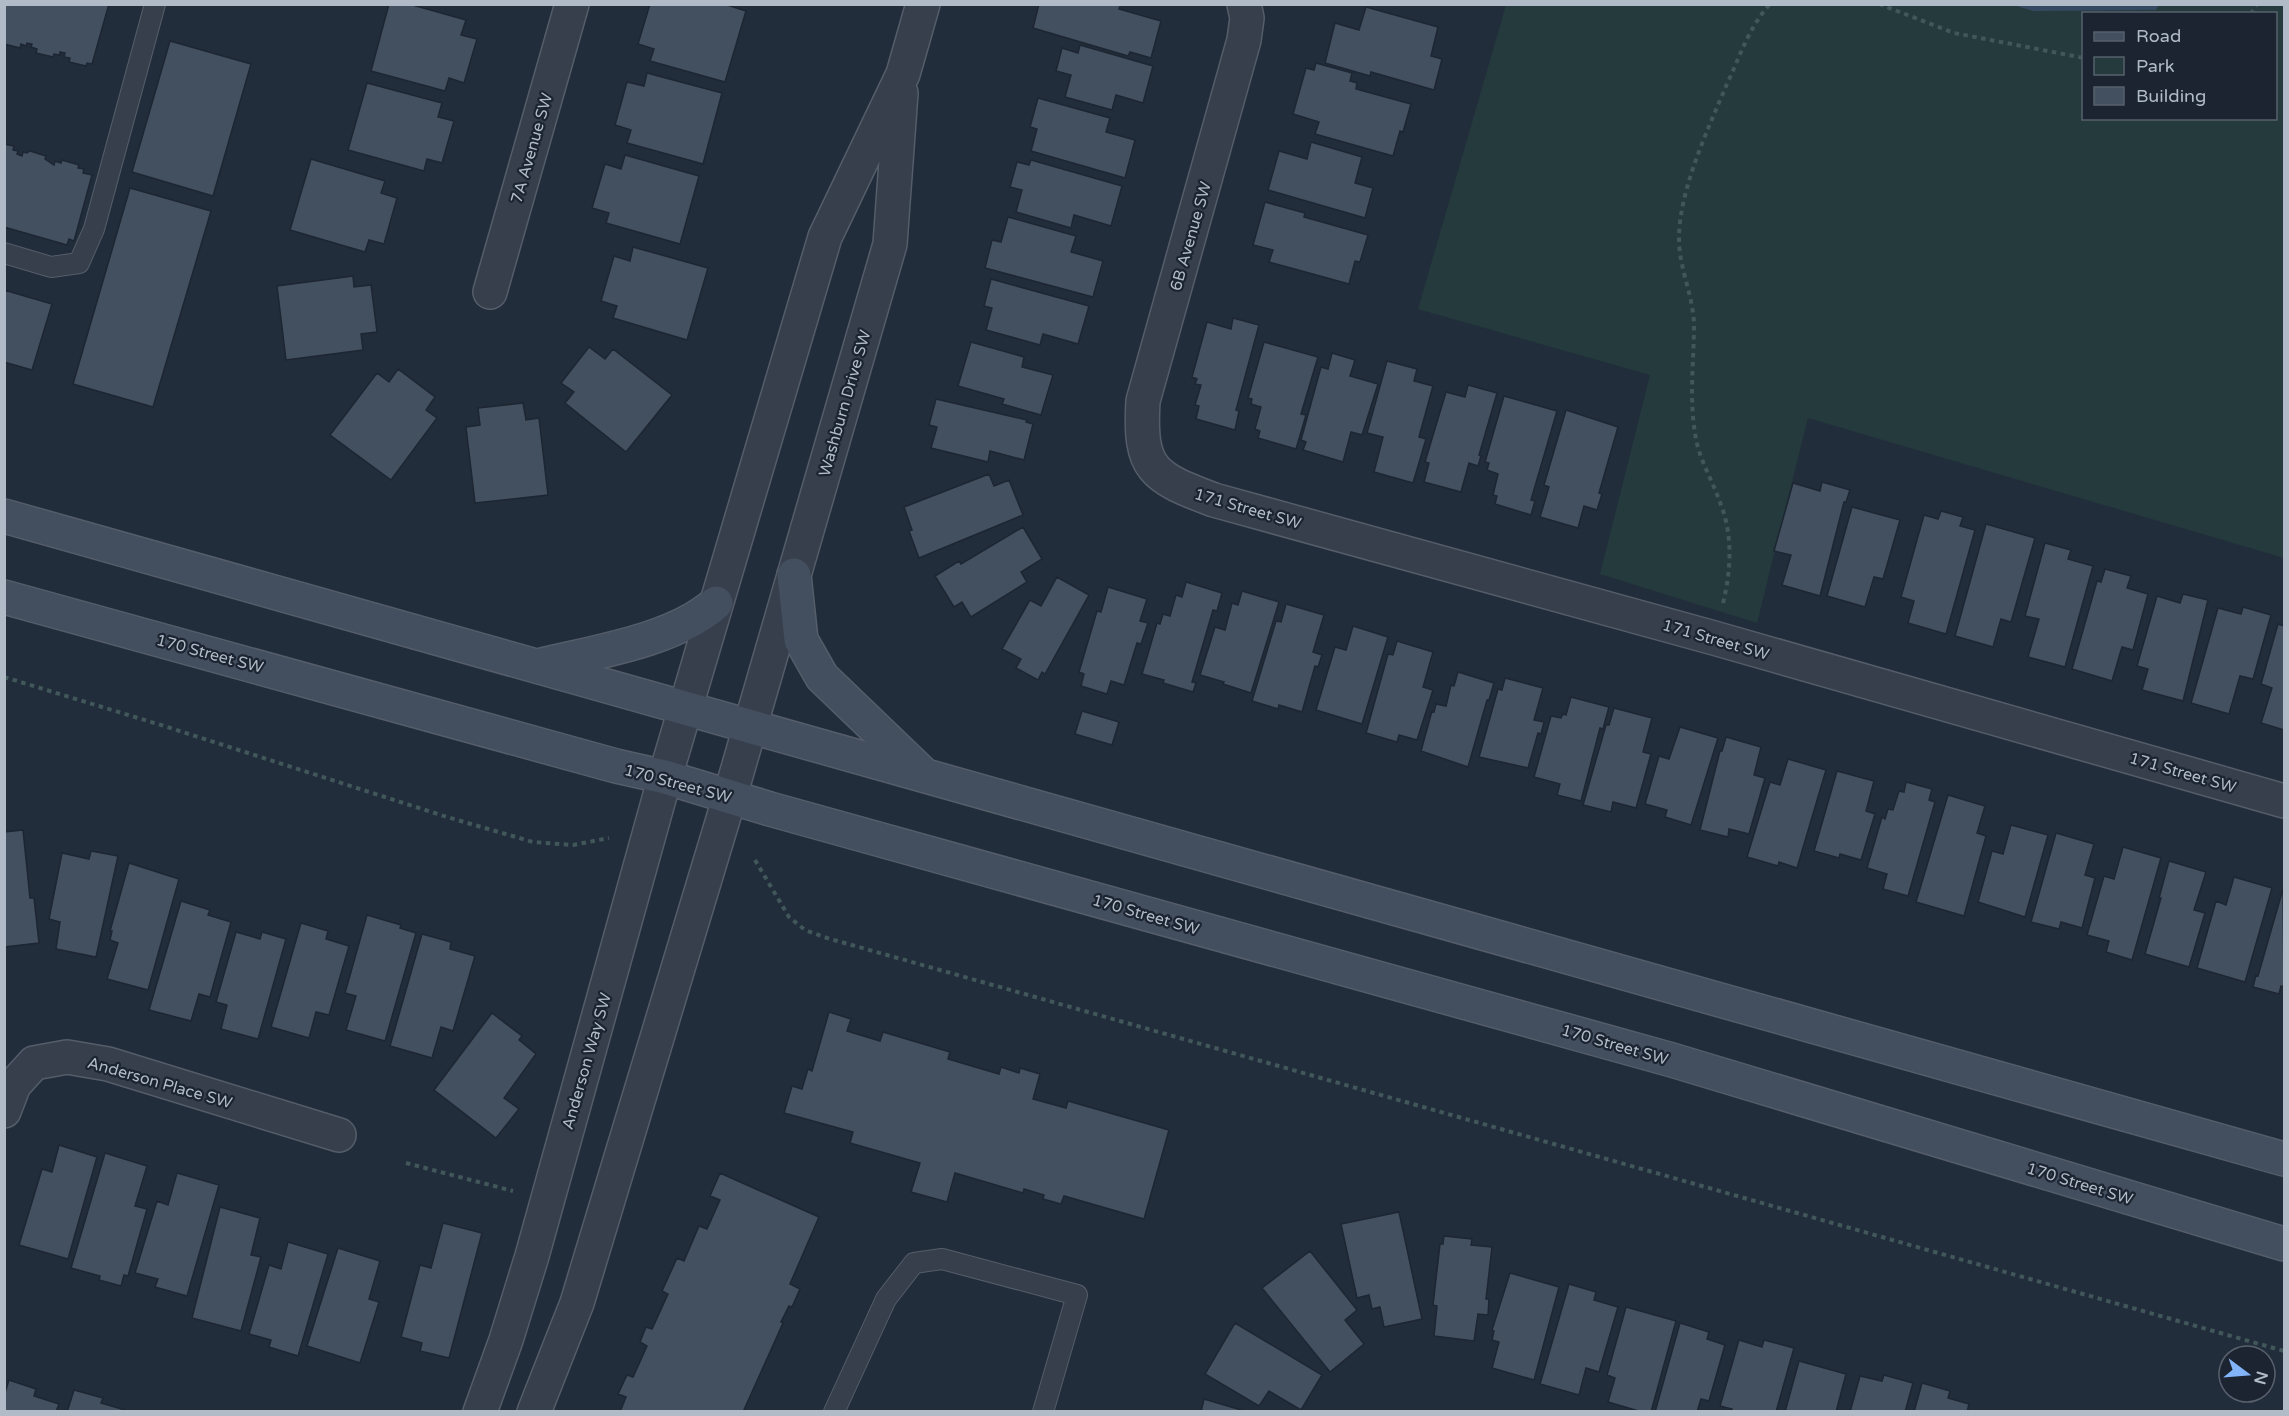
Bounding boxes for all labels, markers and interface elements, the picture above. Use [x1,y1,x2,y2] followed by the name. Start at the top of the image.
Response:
[2082,12,2277,120] legend
[2136,25,2181,47] text: Road
[2136,55,2175,77] text: Park
[2136,85,2206,107] text: Building
[507,91,557,206] street label: 7A Avenue SW
[1166,179,1216,293] street label: 6B Avenue SW
[814,328,875,479] street label: Washburn Drive SW
[1192,484,1303,534] street label: 171 Street SW
[1660,615,1771,665] street label: 171 Street SW
[154,630,266,678] street label: 170 Street SW
[2127,748,2238,798] street label: 171 Street SW
[622,760,734,808] street label: 170 Street SW
[1090,890,1201,940] street label: 170 Street SW
[558,991,616,1132] street label: Anderson Way SW
[1559,1020,1670,1070] street label: 170 Street SW
[85,1053,234,1113] street label: Anderson Place SW
[2024,1158,2135,1210] street label: 170 Street SW
[2217,1344,2277,1404] north arrow
[2249,1369,2272,1387] text: N

